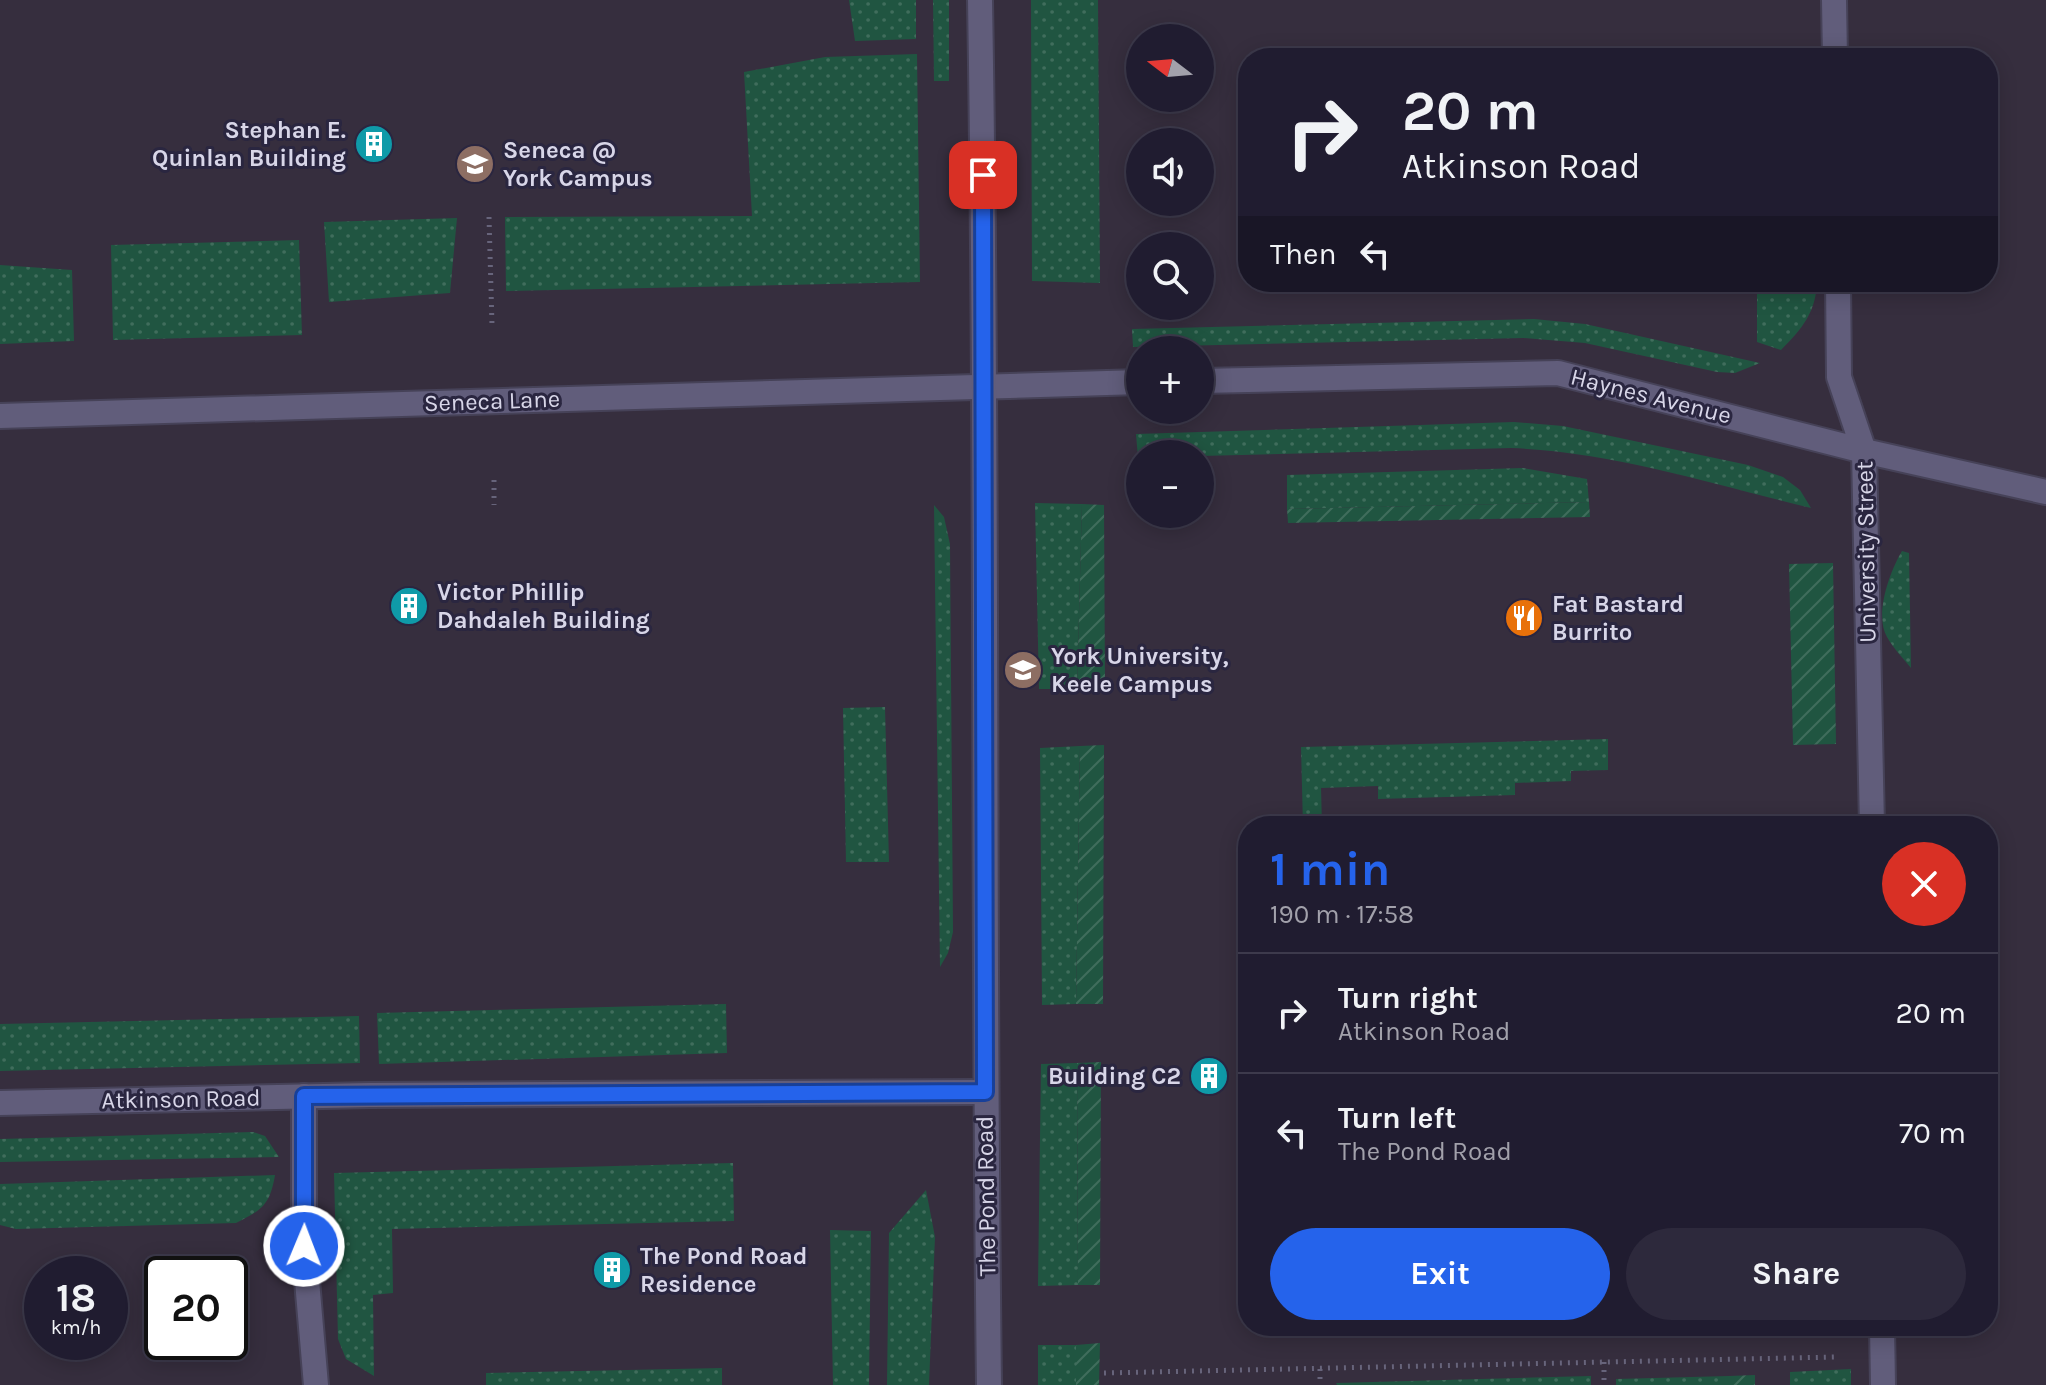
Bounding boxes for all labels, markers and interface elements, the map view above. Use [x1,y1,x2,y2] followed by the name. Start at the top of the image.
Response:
[1126,24,1214,112] north arrow
[1126,24,1214,528] map controls
[1402,78,1539,143] text: 20 m
[1270,80,1374,184] icon: right
[152,116,346,172] place label: Stephan E. Quinlan Building
[353,123,395,165] building icon: Stephan E. Quinlan Building
[1126,128,1214,216] button: sound
[503,136,653,192] place label: Seneca @ York Campus
[949,141,1017,209] pin
[454,143,496,185] school or university icon: Seneca @ York Campus
[1402,145,1641,187] text: Atkinson Road
[961,153,1005,197] icon: arrive
[1126,232,1214,320] button: search
[1353,232,1397,276] icon: left
[1270,236,1337,272] text: Then
[1126,336,1214,424] button: +
[1568,363,1734,429] street label: Haynes Avenue
[423,385,561,417] street label: Seneca Lane
[1126,440,1214,528] button: −
[1850,461,1882,643] street label: University Street
[437,578,650,634] place label: Victor Phillip Dahdaleh Building
[388,585,430,627] building icon: Victor Phillip Dahdaleh Building
[1552,590,1684,646] place label: Fat Bastard Burrito
[1503,597,1545,639] restaurant icon: Fat Bastard Burrito
[1051,642,1229,698] place label: York University, Keele Campus
[1002,649,1044,691] school or university icon: York University, Keele Campus
[1270,841,1390,897] text: 1 min
[1882,842,1966,926] button: close
[1270,899,1414,930] text: 190 m · 17:58
[1338,980,1478,1016] text: Turn right
[1270,991,1314,1035] icon: right
[1896,995,1966,1031] text: 20 m
[1338,1016,1510,1047] text: Atkinson Road
[1188,1055,1230,1097] building icon: Building C2
[1048,1062,1181,1090] place label: Building C2
[101,1084,261,1114] street label: Atkinson Road
[1338,1100,1456,1136] text: Turn left
[1270,1111,1314,1155] icon: left
[971,1115,1001,1277] street label: The Pond Road
[1899,1115,1966,1151] text: 70 m
[1338,1136,1512,1167] text: The Pond Road
[262,1204,346,1288] position arrow
[1270,1228,1610,1320] button: Exit
[1626,1228,1966,1320] button: Share
[640,1242,808,1298] place label: The Pond Road Residence
[591,1249,633,1291] building icon: The Pond Road Residence
[144,1256,248,1360] speed limit sign: 20
[56,1274,96,1321] text: 18
[51,1316,101,1339] text: km/h

